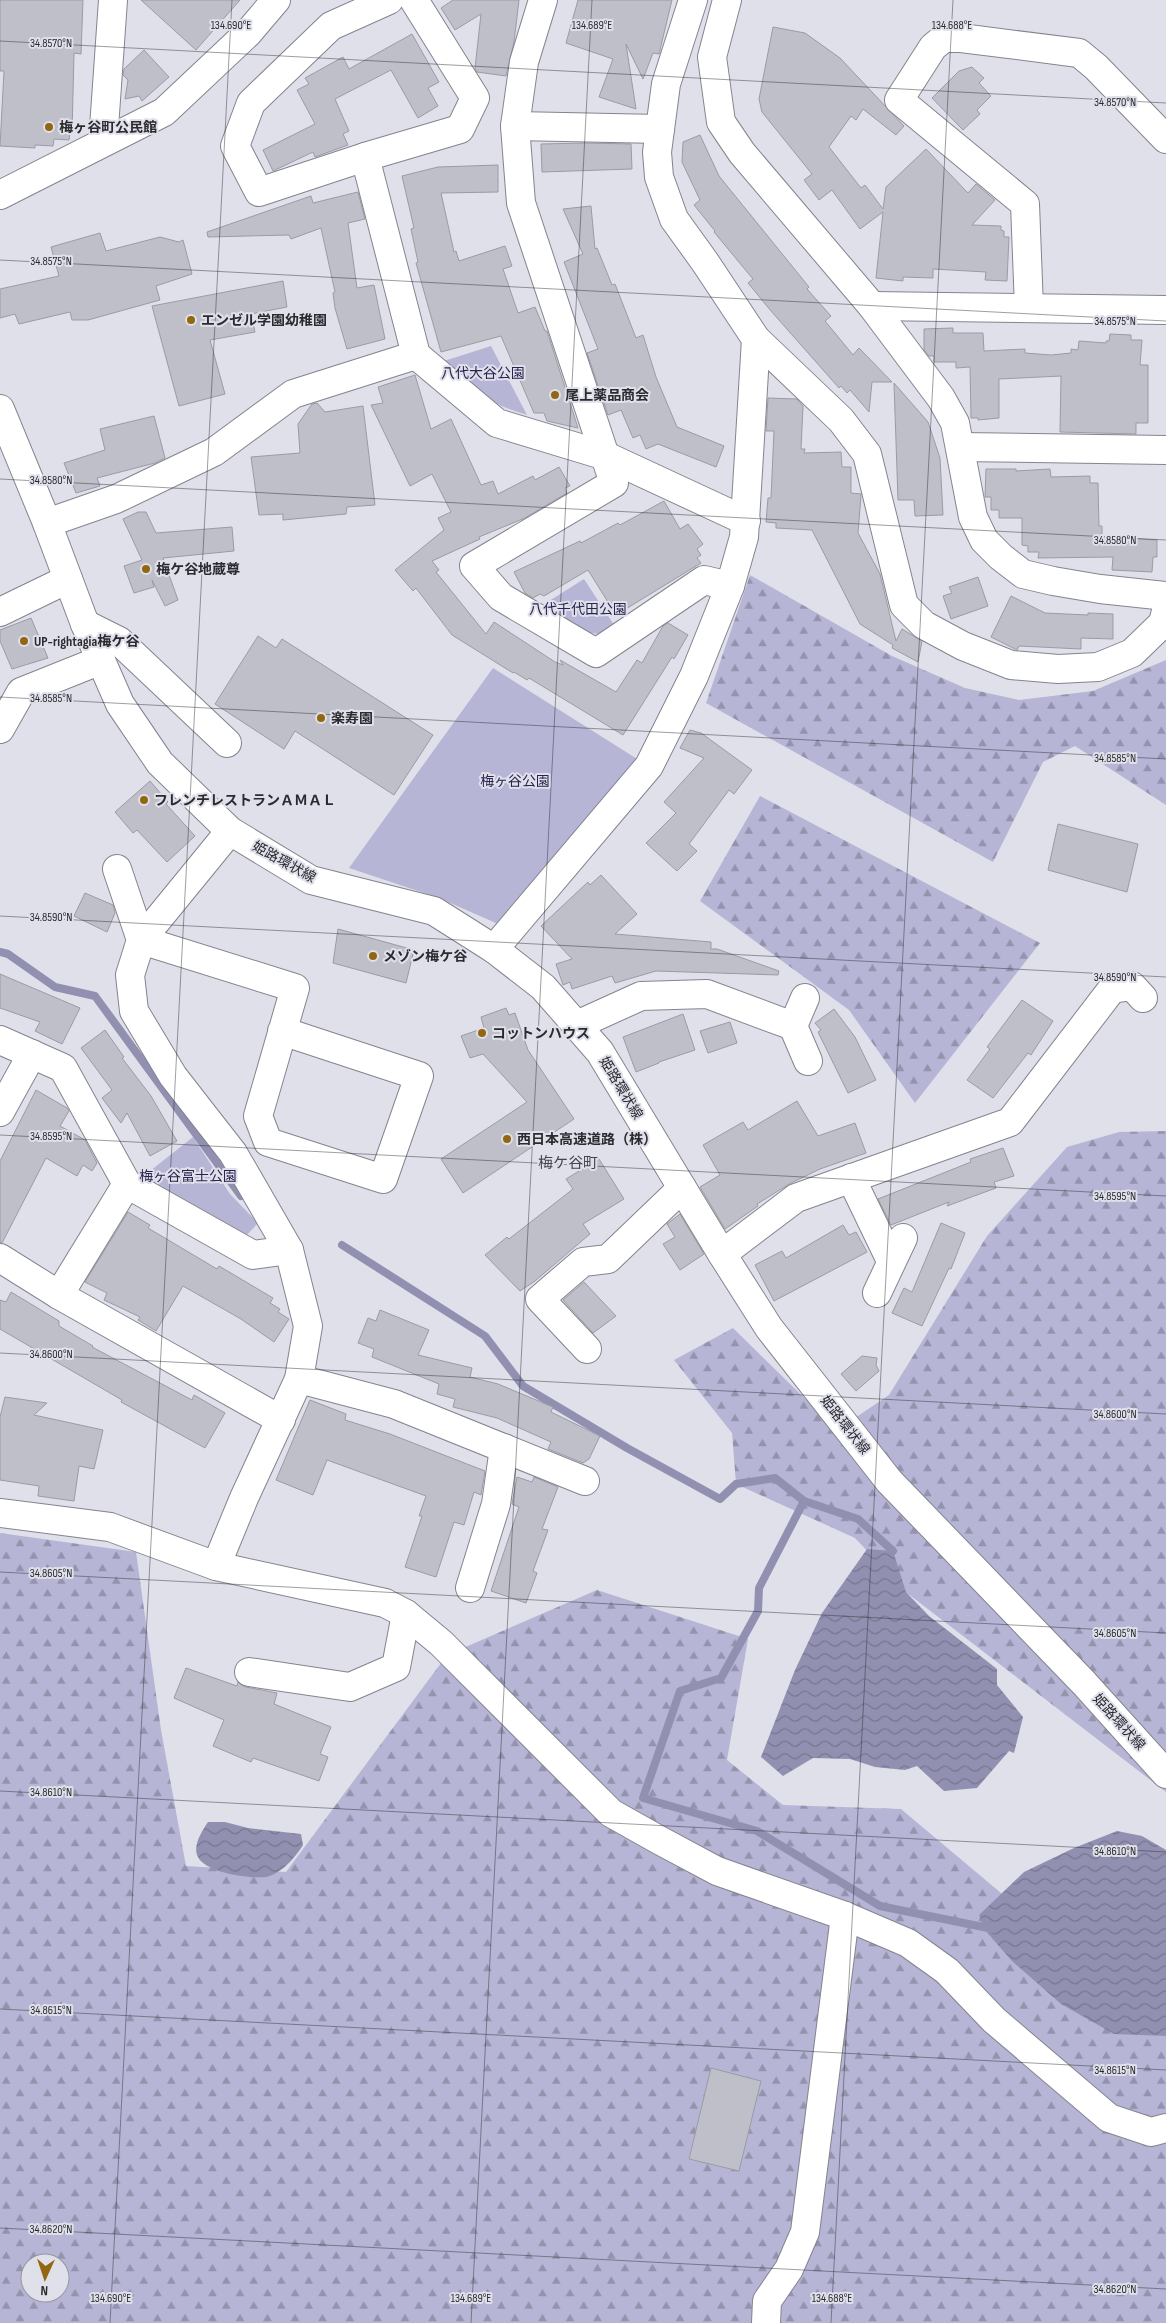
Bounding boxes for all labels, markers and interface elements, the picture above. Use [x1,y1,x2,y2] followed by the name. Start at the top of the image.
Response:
[211,18,251,33] text: 134.690°E
[572,18,612,33] text: 134.689°E
[932,18,972,33] text: 134.688°E
[30,36,72,51] text: 34.8570°N
[1094,95,1136,110] text: 34.8570°N
[59,119,157,136] place label: 梅ヶ谷町公民館
[43,121,55,133] marker: 梅ヶ谷町公民館
[30,254,72,269] text: 34.8575°N
[201,312,327,329] place label: エンゼル学園幼稚園
[185,314,197,326] marker: エンゼル学園幼稚園
[1094,314,1136,329] text: 34.8575°N
[441,365,525,382] park label: 八代大谷公園
[565,387,649,404] place label: 尾上薬品商会
[549,389,561,401] marker: 尾上薬品商会
[30,473,72,488] text: 34.8580°N
[1094,533,1136,548] text: 34.8580°N
[156,561,240,578] place label: 梅ケ谷地蔵尊
[140,563,152,575] marker: 梅ケ谷地蔵尊
[529,601,627,618] park label: 八代千代田公園
[34,633,140,650] place label: UP-rightagia梅ケ谷
[18,635,30,647] marker: UP-rightagia梅ケ谷
[30,691,72,706] text: 34.8585°N
[331,710,373,727] place label: 楽寿園
[315,712,327,724] marker: 楽寿園
[1094,751,1136,766] text: 34.8585°N
[480,773,550,790] park label: 梅ヶ谷公園
[154,792,336,809] place label: フレンチレストランＡＭＡＬ
[138,794,150,806] marker: フレンチレストランＡＭＡＬ
[249,838,319,886] street label: 姫路環状線
[30,910,72,925] text: 34.8590°N
[383,948,468,965] place label: メゾン梅ケ谷
[367,950,379,962] marker: メゾン梅ケ谷
[1094,970,1136,985] text: 34.8590°N
[492,1025,590,1042] place label: コットンハウス
[476,1027,488,1039] marker: コットンハウス
[596,1054,646,1122] street label: 姫路環状線
[30,1129,72,1144] text: 34.8595°N
[517,1131,657,1148] place label: 西日本高速道路（株）
[501,1133,513,1145] marker: 西日本高速道路（株）
[538,1154,598,1173] district label: 梅ケ谷町
[139,1168,237,1185] park label: 梅ヶ谷富士公園
[1094,1189,1136,1204] text: 34.8595°N
[29,1347,73,1362] text: 34.8600°N
[817,1392,873,1458] street label: 姫路環状線
[1093,1407,1137,1422] text: 34.8600°N
[30,1566,72,1581] text: 34.8605°N
[1094,1626,1136,1641] text: 34.8605°N
[1089,1690,1149,1754] street label: 姫路環状線
[30,1785,72,1800] text: 34.8610°N
[1094,1844,1136,1859] text: 34.8610°N
[30,2003,72,2018] text: 34.8615°N
[1094,2063,1136,2078] text: 34.8615°N
[30,2222,72,2237] text: 34.8620°N
[20,2253,70,2303] north arrow
[40,2282,49,2299] text: N
[1094,2282,1136,2297] text: 34.8620°N
[91,2291,131,2306] text: 134.690°E
[451,2291,491,2306] text: 134.689°E
[812,2291,852,2306] text: 134.688°E

